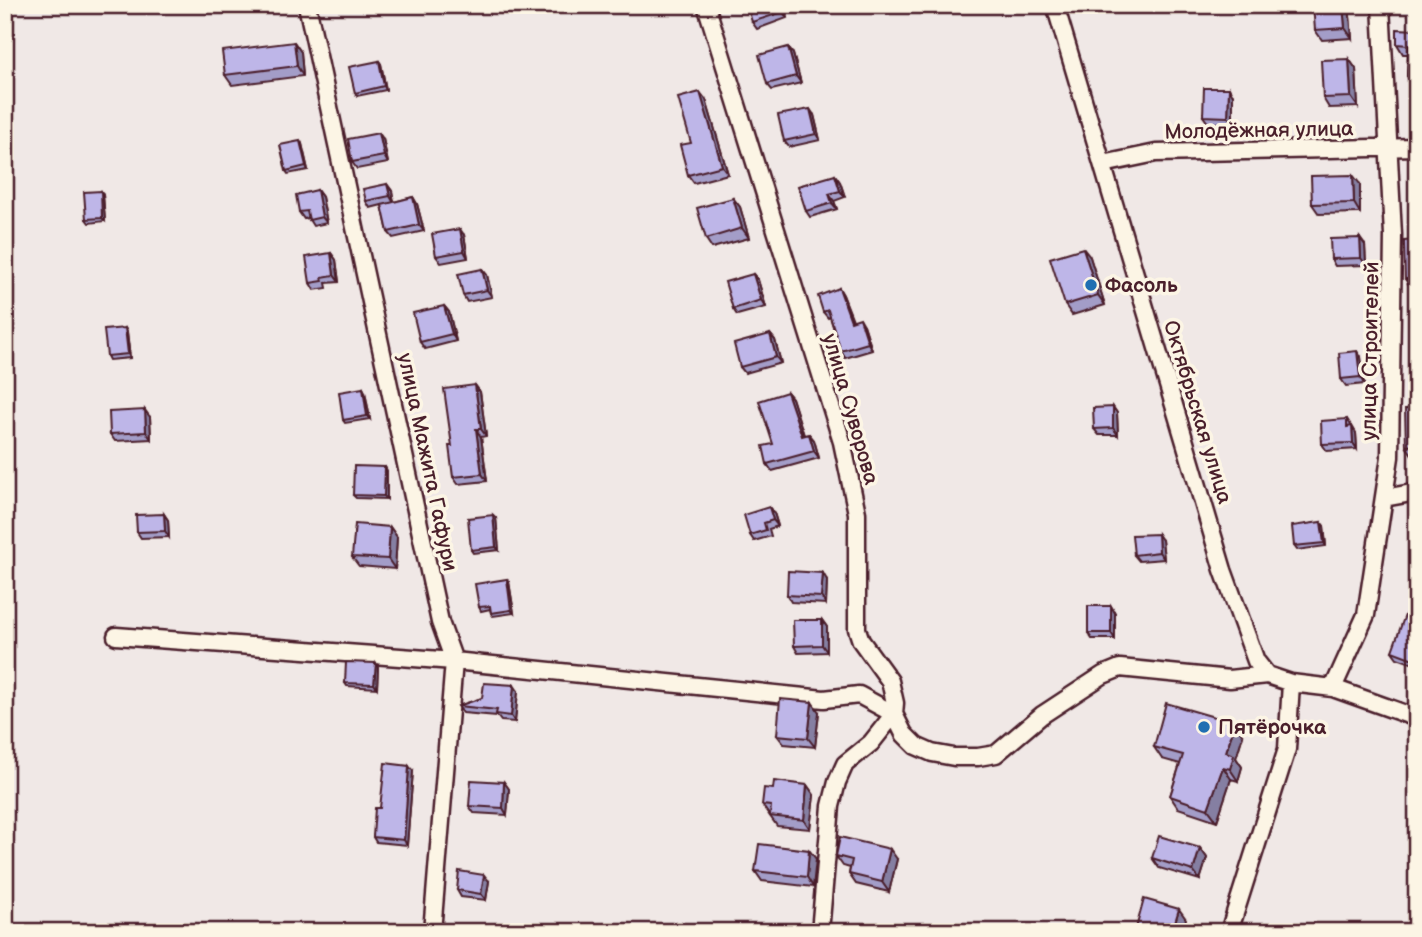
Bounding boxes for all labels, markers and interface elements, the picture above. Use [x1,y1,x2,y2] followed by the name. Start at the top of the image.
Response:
[1164,116,1354,145] street label: Молодёжная улица
[1356,261,1385,441] street label: улица Строителей
[1105,273,1178,298] place label: Фасоль
[1083,277,1099,293] marker: Фасоль
[1158,317,1237,507] street label: Октябрьская улица
[817,331,884,488] street label: улица Суворова
[392,351,463,573] street label: улица Мажита Гафури
[1218,715,1327,740] place label: Пятёрочка
[1196,719,1212,735] marker: Пятёрочка

